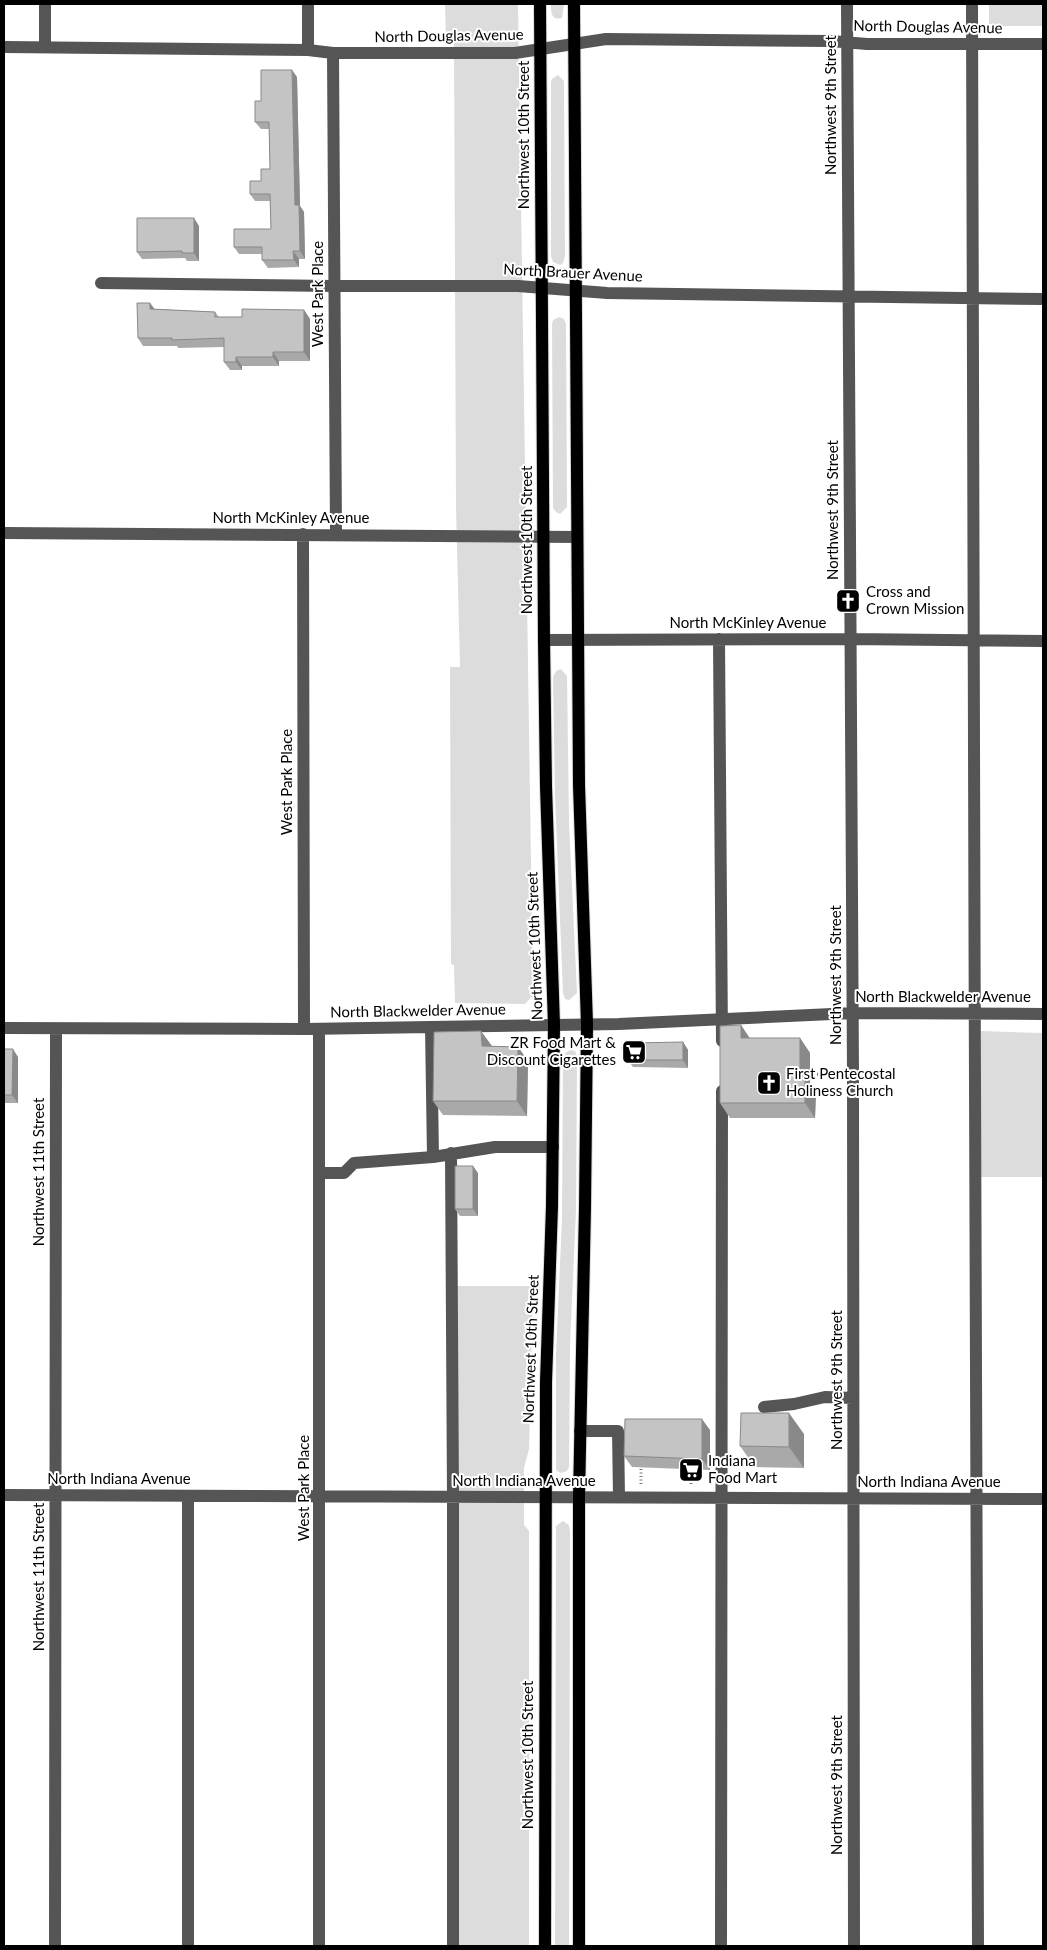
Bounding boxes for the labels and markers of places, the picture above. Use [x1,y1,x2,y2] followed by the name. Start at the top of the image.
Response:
[866,582,964,617] place label: Cross and Crown Mission
[835,588,861,614] church icon: Cross and Crown Mission
[487,1033,616,1068] place label: ZR Food Mart & Discount Cigarettes
[621,1039,647,1065] supermarket icon: ZR Food Mart & Discount Cigarettes
[786,1064,896,1099] place label: First Pentecostal Holiness Church
[756,1070,782,1096] church icon: First Pentecostal Holiness Church
[708,1451,778,1486] place label: Indiana Food Mart
[678,1457,704,1483] supermarket icon: Indiana Food Mart

